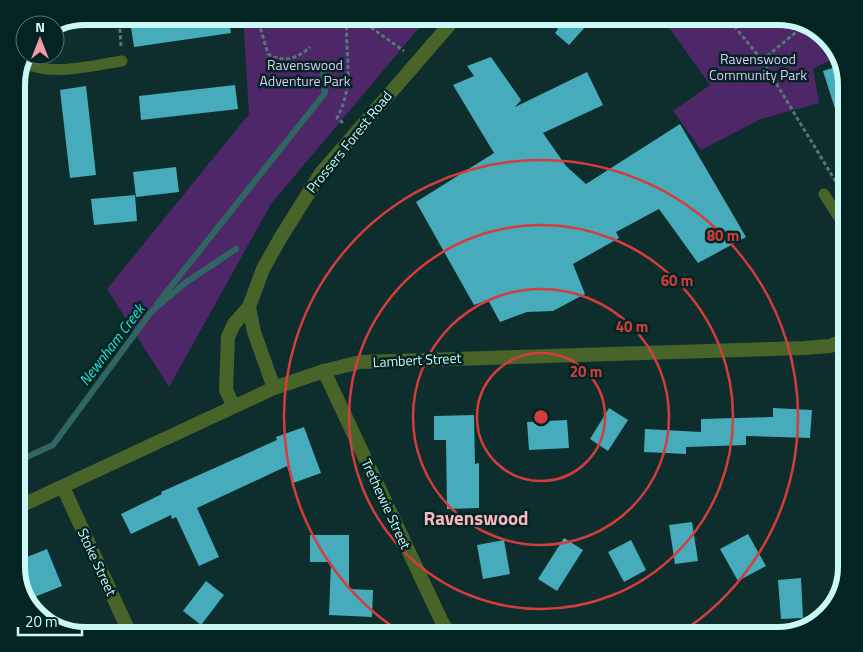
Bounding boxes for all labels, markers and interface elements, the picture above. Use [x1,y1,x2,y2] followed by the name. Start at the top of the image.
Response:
[15,15,65,65] north arrow
[35,16,45,37] text: N
[709,48,807,85] park label: Ravenswood Community Park
[260,54,351,91] park label: Ravenswood Adventure Park
[301,86,396,197] street label: Prossers Forest Road
[707,224,739,247] text: 80 m
[661,269,693,292] text: 60 m
[73,297,151,390] water label: Newnham Creek
[616,315,648,338] text: 40 m
[372,347,462,372] street label: Lambert Street
[570,360,602,383] text: 20 m
[532,408,550,426] centre of rings
[356,455,417,552] street label: Trethewie Street
[423,503,529,532] district label: Ravenswood
[73,524,122,599] street label: Stoke Street
[18,604,81,636] scale bar
[25,610,58,633] text: 20 m

